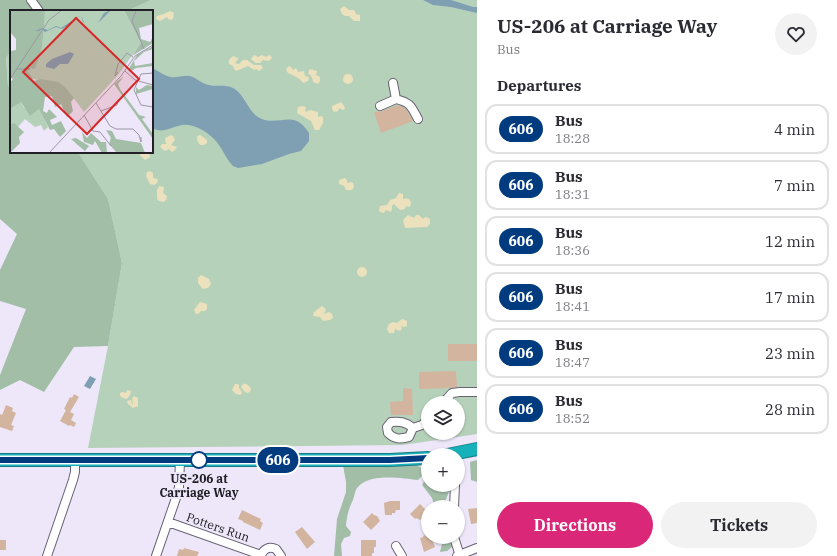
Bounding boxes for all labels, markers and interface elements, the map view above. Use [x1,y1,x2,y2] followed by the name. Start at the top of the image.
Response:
[10,10,153,153] inset map
[775,13,817,55] button: heart
[497,14,717,38] text: US-206 at Carriage Way
[497,41,520,58] text: Bus
[497,76,581,95] text: Departures
[555,111,583,130] text: Bus
[508,120,534,138] text: 606
[774,120,815,139] text: 4 min
[555,130,590,147] text: 18:28
[555,167,583,186] text: Bus
[508,176,534,194] text: 606
[774,176,815,195] text: 7 min
[555,186,590,203] text: 18:31
[555,223,583,242] text: Bus
[508,232,534,250] text: 606
[765,232,815,251] text: 12 min
[555,242,590,259] text: 18:36
[555,279,583,298] text: Bus
[508,288,534,306] text: 606
[765,288,815,307] text: 17 min
[555,298,590,315] text: 18:41
[555,335,583,354] text: Bus
[508,344,534,362] text: 606
[765,344,815,363] text: 23 min
[555,354,590,371] text: 18:47
[555,391,583,410] text: Bus
[421,396,465,544] map controls
[421,396,465,440] button: layers
[508,400,534,418] text: 606
[765,400,815,419] text: 28 min
[555,410,590,427] text: 18:52
[255,447,301,473] line badge: 606
[421,448,465,492] button: +
[190,451,208,469] marker: US-206 at Carriage Way
[265,451,291,469] text: 606
[159,471,239,500] place label: US-206 at Carriage Way
[421,500,465,544] button: −
[497,502,653,548] button: Directions
[661,502,817,548] button: Tickets
[184,509,252,545] street label: Potters Run

